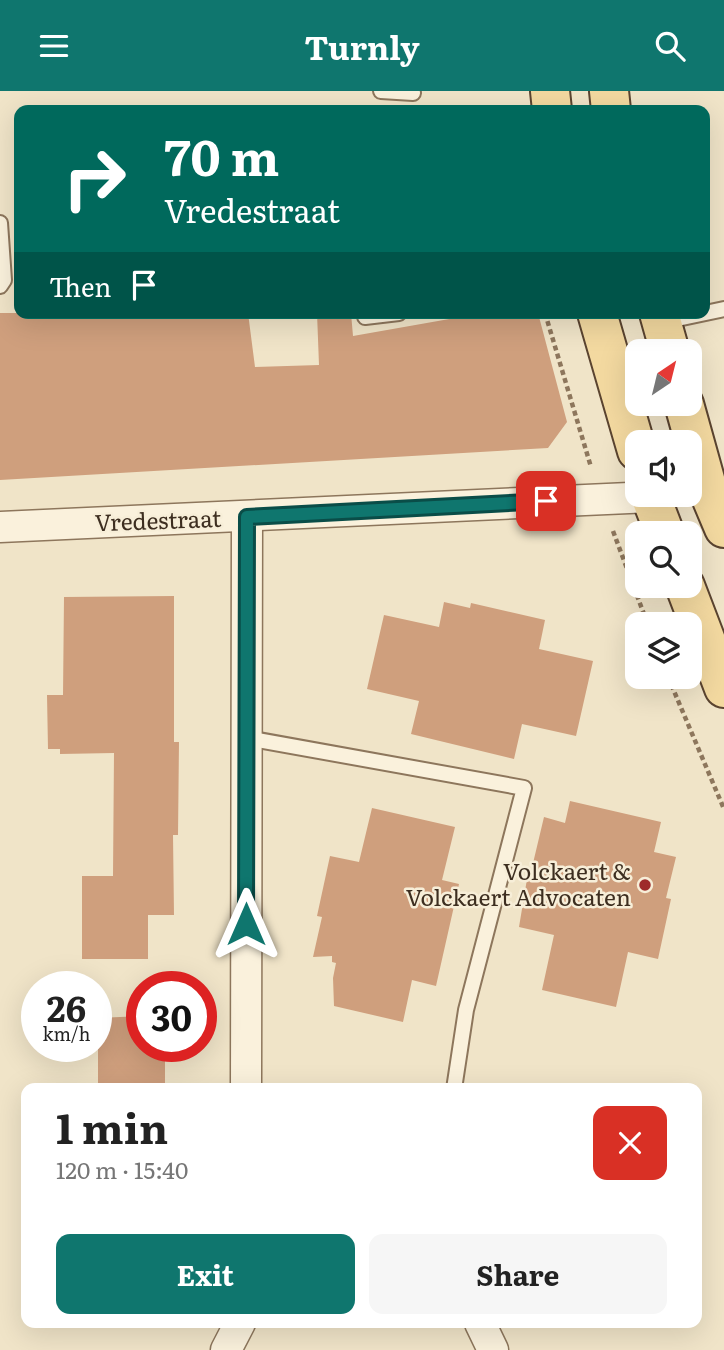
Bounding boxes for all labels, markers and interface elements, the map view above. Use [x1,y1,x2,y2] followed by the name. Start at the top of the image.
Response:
[305,22,420,70] text: Turnly
[35,27,73,65] icon: menu
[651,27,689,65] icon: search
[164,118,279,191] text: 70 m
[49,133,140,224] icon: right
[164,185,340,233] text: Vredestraat
[49,266,111,305] text: Then
[125,266,163,304] icon: arrive
[625,339,702,417] north arrow
[625,339,702,689] map controls
[625,430,702,507] button: sound
[516,471,576,531] pin
[527,482,565,520] icon: arrive
[94,500,222,538] street label: Vredestraat
[625,521,702,598] button: search
[625,612,702,689] button: layers
[406,853,631,913] place label: Volckaert & Volckaert Advocaten
[637,877,653,893] marker: Volckaert & Volckaert Advocaten
[209,887,283,961] position arrow
[126,971,217,1062] speed limit sign: 30
[47,981,86,1033] text: 26
[43,1020,90,1047] text: km/h
[56,1095,168,1157] text: 1 min
[593,1106,667,1180] button: close
[56,1152,188,1186] text: 120 m · 15:40
[56,1234,355,1314] button: Exit
[369,1234,667,1314] button: Share

